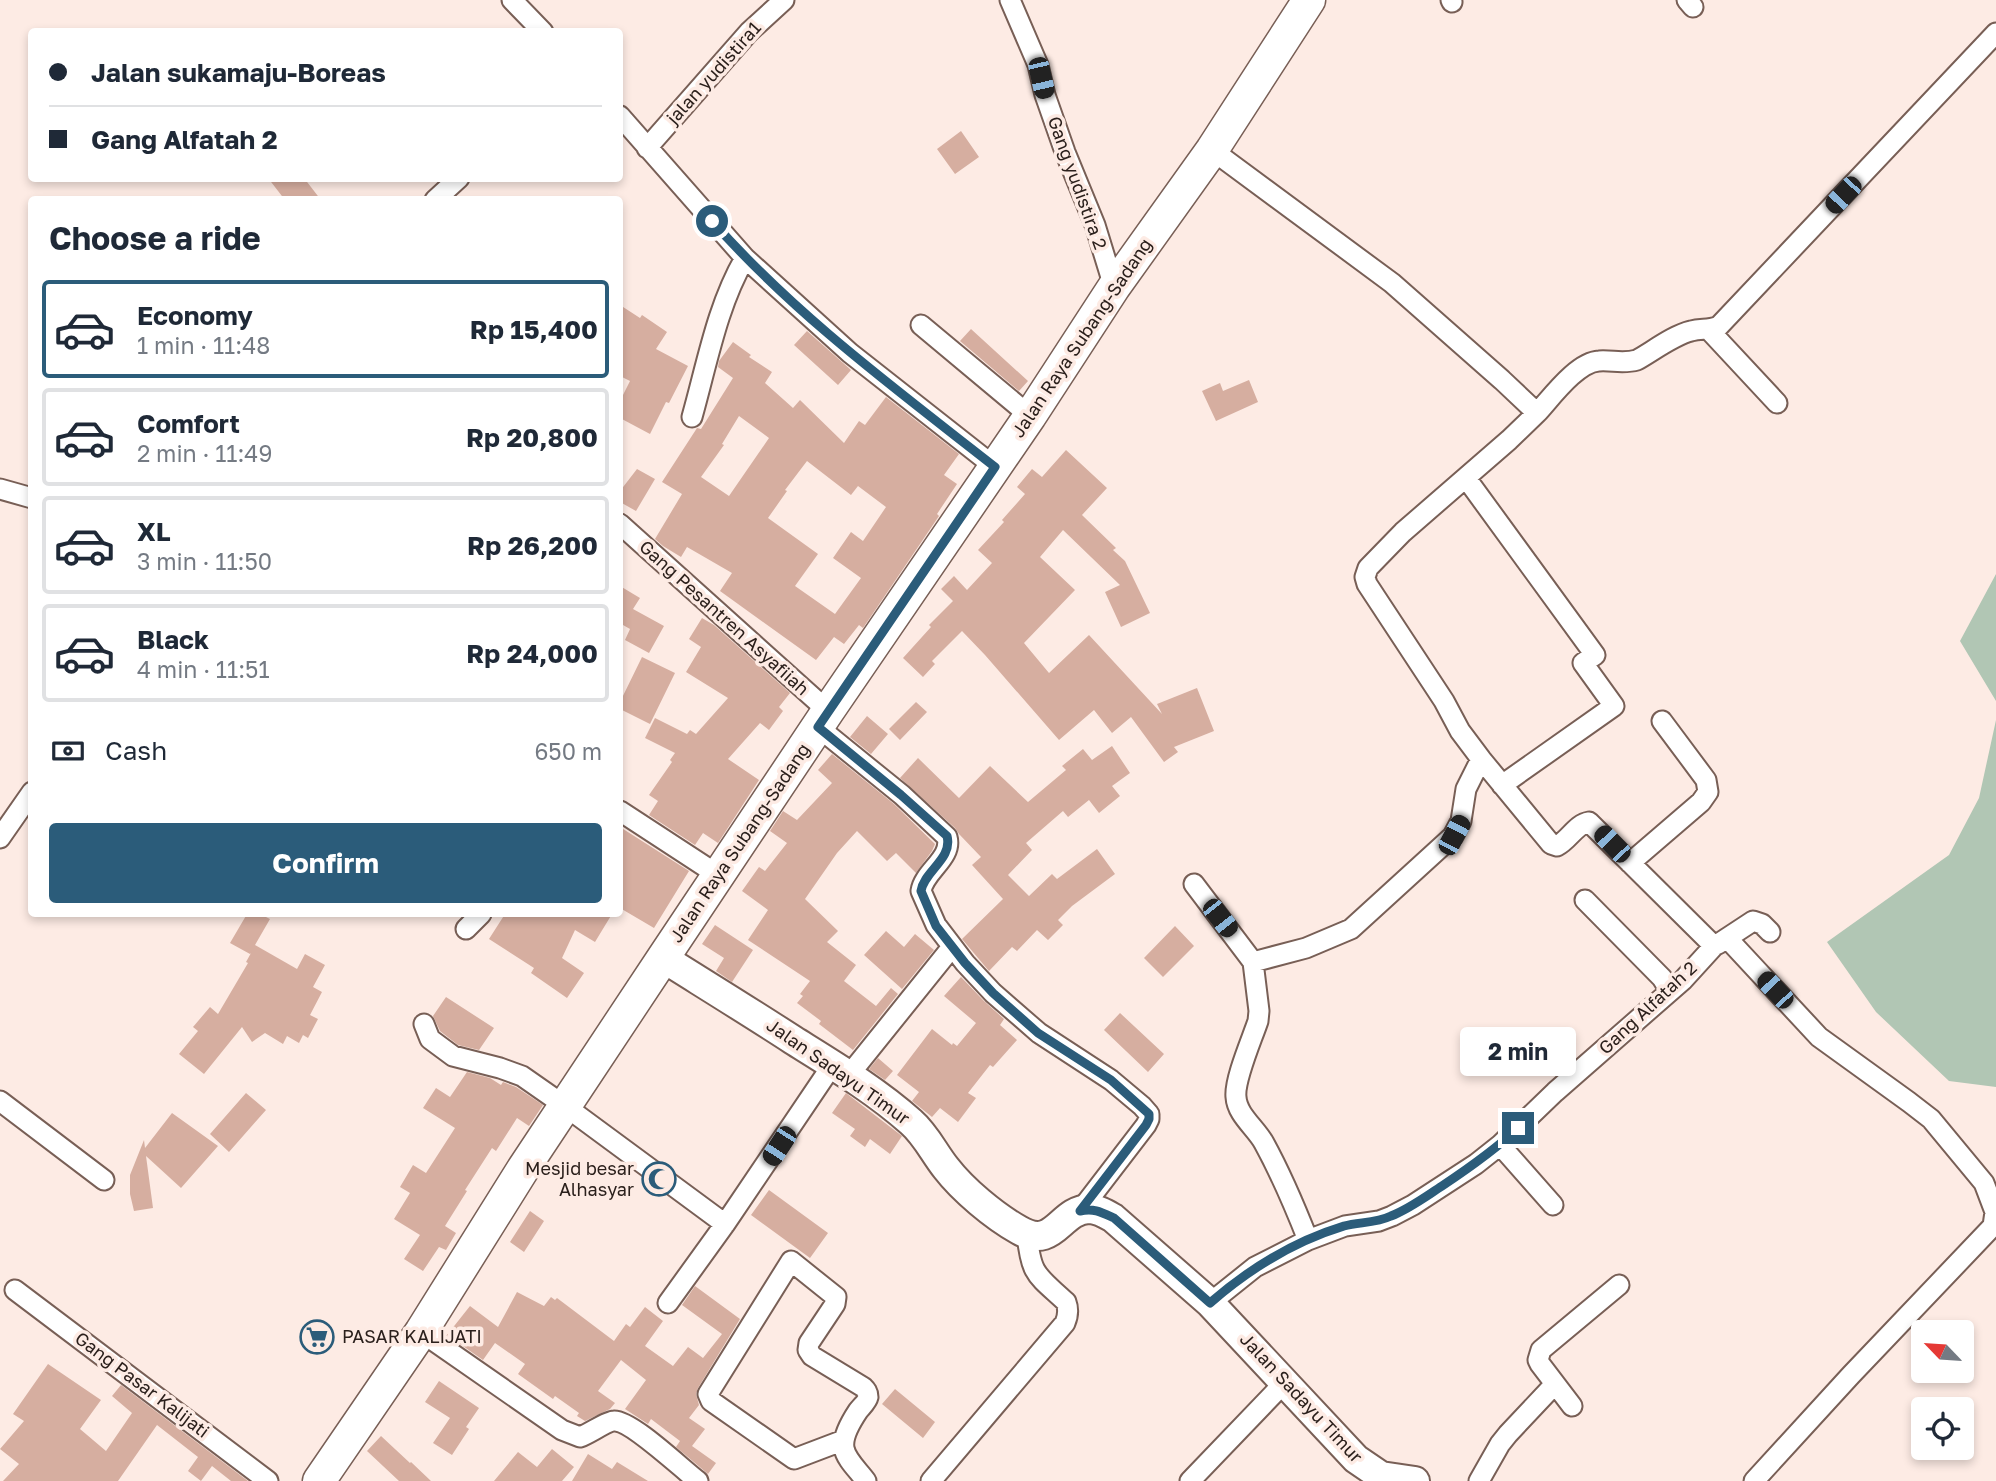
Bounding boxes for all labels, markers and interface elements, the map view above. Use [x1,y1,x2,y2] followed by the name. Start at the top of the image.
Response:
[661,16,765,129] street label: jalan yudistira1
[1027,55,1056,101] car
[91,57,386,88] text: Jalan sukamaju-Boreas
[1044,113,1112,252] street label: Gang yudistira 2
[91,124,278,155] text: Gang Alfatah 2
[1821,172,1866,218] car
[696,205,728,237] route start
[49,219,261,257] text: Choose a ride
[1006,234,1156,441] street label: Jalan Raya Subang-Sadang
[53,298,116,361] icon: car
[137,300,253,331] text: Economy
[470,314,598,345] text: Rp 15,400
[137,331,270,359] text: 1 min · 11:48
[53,406,116,469] icon: car
[137,408,240,439] text: Comfort
[466,422,598,453] text: Rp 20,800
[137,439,272,467] text: 2 min · 11:49
[53,514,116,577] icon: car
[137,516,171,547] text: XL
[467,530,598,561] text: Rp 26,200
[635,535,814,699] street label: Gang Pesantren Asyafiiah
[137,547,272,575] text: 3 min · 11:50
[53,622,116,685] icon: car
[137,624,209,655] text: Black
[466,638,598,669] text: Rp 24,000
[137,655,270,683] text: 4 min · 11:51
[49,732,87,770] icon: cash
[105,735,167,766] text: Cash
[534,737,602,765] text: 650 m
[664,739,814,946] street label: Jalan Raya Subang-Sadang
[1435,812,1474,858] car
[1590,822,1635,866] car
[49,823,602,903] button: Confirm
[1199,895,1242,941] car
[1594,956,1701,1058] street label: Gang Alfatah 2
[1753,967,1798,1013] car
[763,1014,914,1129] street label: Jalan Sadayu Timur
[1460,1026,1576,1076] callout: 2 min
[1488,1037,1548,1065] text: 2 min
[1502,1112,1534,1144] route end
[759,1123,800,1169] car
[525,1157,634,1200] place label: Mesjid besar Alhasyar
[640,1160,678,1198] mosque icon: Mesjid besar Alhasyar
[298,1318,336,1356] supermarket icon: PASAR KALIJATI
[1911,1320,1974,1382] north arrow
[1911,1320,1974,1460] map controls
[342,1325,482,1347] place label: PASAR KALIJATI
[71,1327,214,1442] street label: Gang Pasar Kalijati
[1236,1328,1368,1467] street label: Jalan Sadayu Timur
[1911,1397,1974,1460] button: locate

